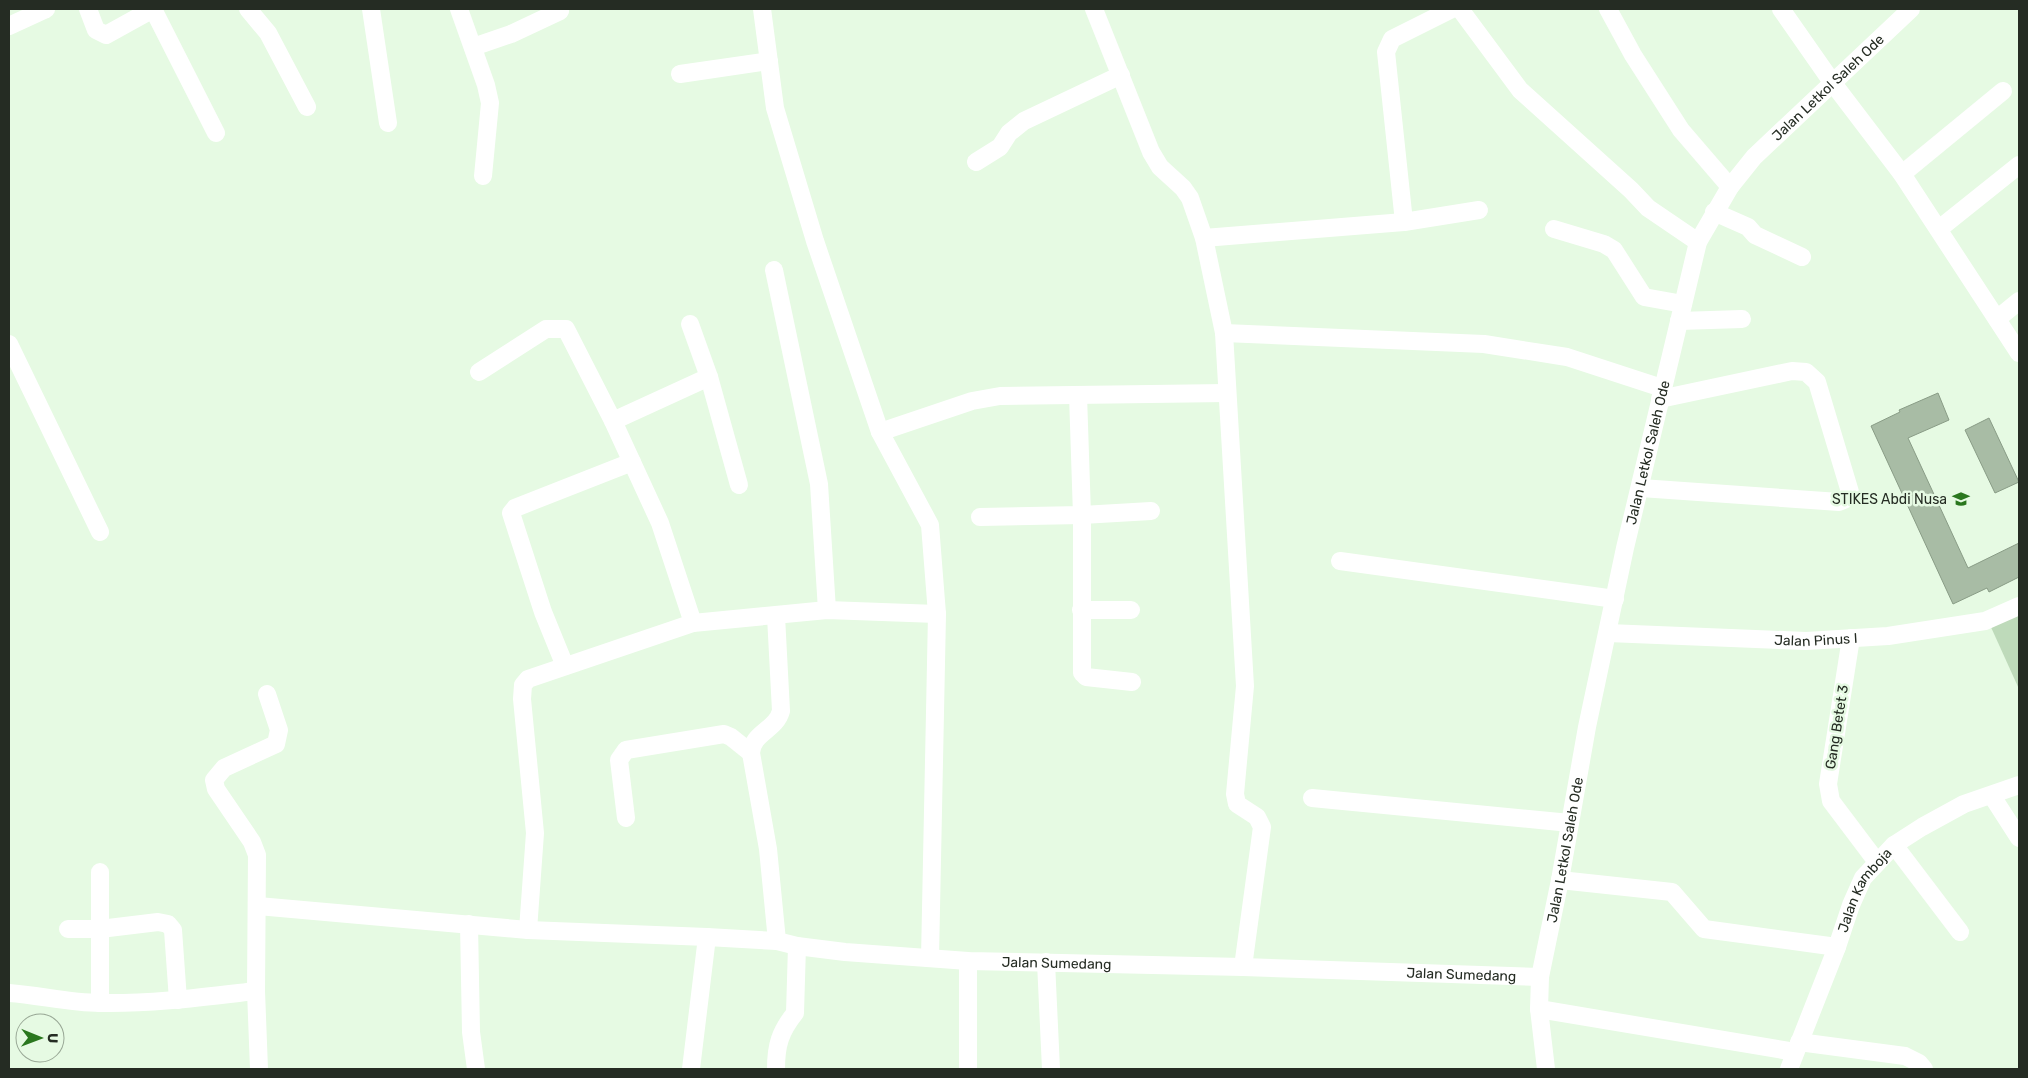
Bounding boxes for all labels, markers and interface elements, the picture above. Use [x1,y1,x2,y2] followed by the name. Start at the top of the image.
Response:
[1768,30,1888,144] street label: Jalan Letkol Saleh Ode
[1622,379,1673,526] street label: Jalan Letkol Saleh Ode
[1951,489,1971,509] school or university icon: STIKES Abdi Nusa
[1832,491,1947,508] place label: STIKES Abdi Nusa
[1774,629,1858,650] street label: Jalan Pinus I
[1822,684,1852,770] street label: Gang Betet 3
[1543,776,1587,924] street label: Jalan Letkol Saleh Ode
[1834,844,1895,935] street label: Jalan Kamboja
[1001,953,1112,973] street label: Jalan Sumedang
[1406,964,1517,985] street label: Jalan Sumedang
[15,1013,65,1063] north arrow
[44,1033,61,1043] text: U

